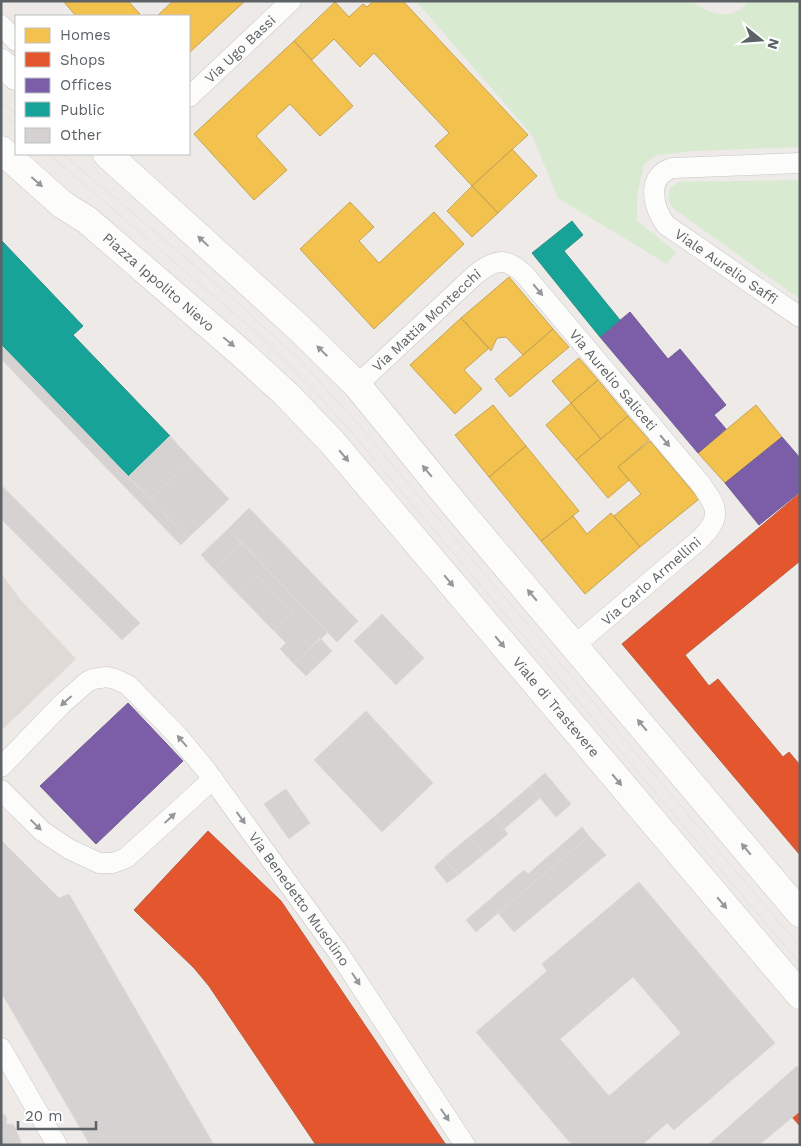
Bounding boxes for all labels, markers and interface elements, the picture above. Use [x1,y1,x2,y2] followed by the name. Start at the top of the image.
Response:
[201,12,279,86] street label: Via Ugo Bassi
[15,15,190,155] legend
[736,15,786,65] north arrow
[60,26,111,44] text: Homes
[764,37,783,51] text: N
[60,51,105,69] text: Shops
[60,76,112,94] text: Offices
[60,101,105,119] text: Public
[60,126,102,144] text: Other
[31,177,44,188] one-way arrow
[672,225,781,307] street label: Viale Aurelio Saffi
[100,229,218,334] street label: Piazza Ippolito Nievo
[197,235,209,247] one-way arrow
[369,266,484,375] street label: Via Mattia Montecchi
[532,283,543,296] one-way arrow
[566,326,660,434] street label: Via Aurelio Saliceti
[222,337,235,348] one-way arrow
[316,345,328,357] one-way arrow
[659,435,670,447] one-way arrow
[339,449,350,462] one-way arrow
[422,465,433,478] one-way arrow
[598,534,704,628] street label: Via Carlo Armellini
[443,574,454,587] one-way arrow
[527,589,538,601] one-way arrow
[495,636,506,649] one-way arrow
[509,654,603,760] street label: Viale di Trastevere
[60,695,72,707] one-way arrow
[636,718,647,731] one-way arrow
[177,734,188,747] one-way arrow
[611,773,622,786] one-way arrow
[236,811,246,825] one-way arrow
[164,812,176,824] one-way arrow
[29,818,41,830] one-way arrow
[246,829,353,969] street label: Via Benedetto Musolino
[740,844,752,856] one-way arrow
[716,897,728,909] one-way arrow
[351,973,360,986] one-way arrow
[18,1098,95,1130] scale bar
[25,1107,63,1125] text: 20 m
[440,1108,450,1122] one-way arrow

